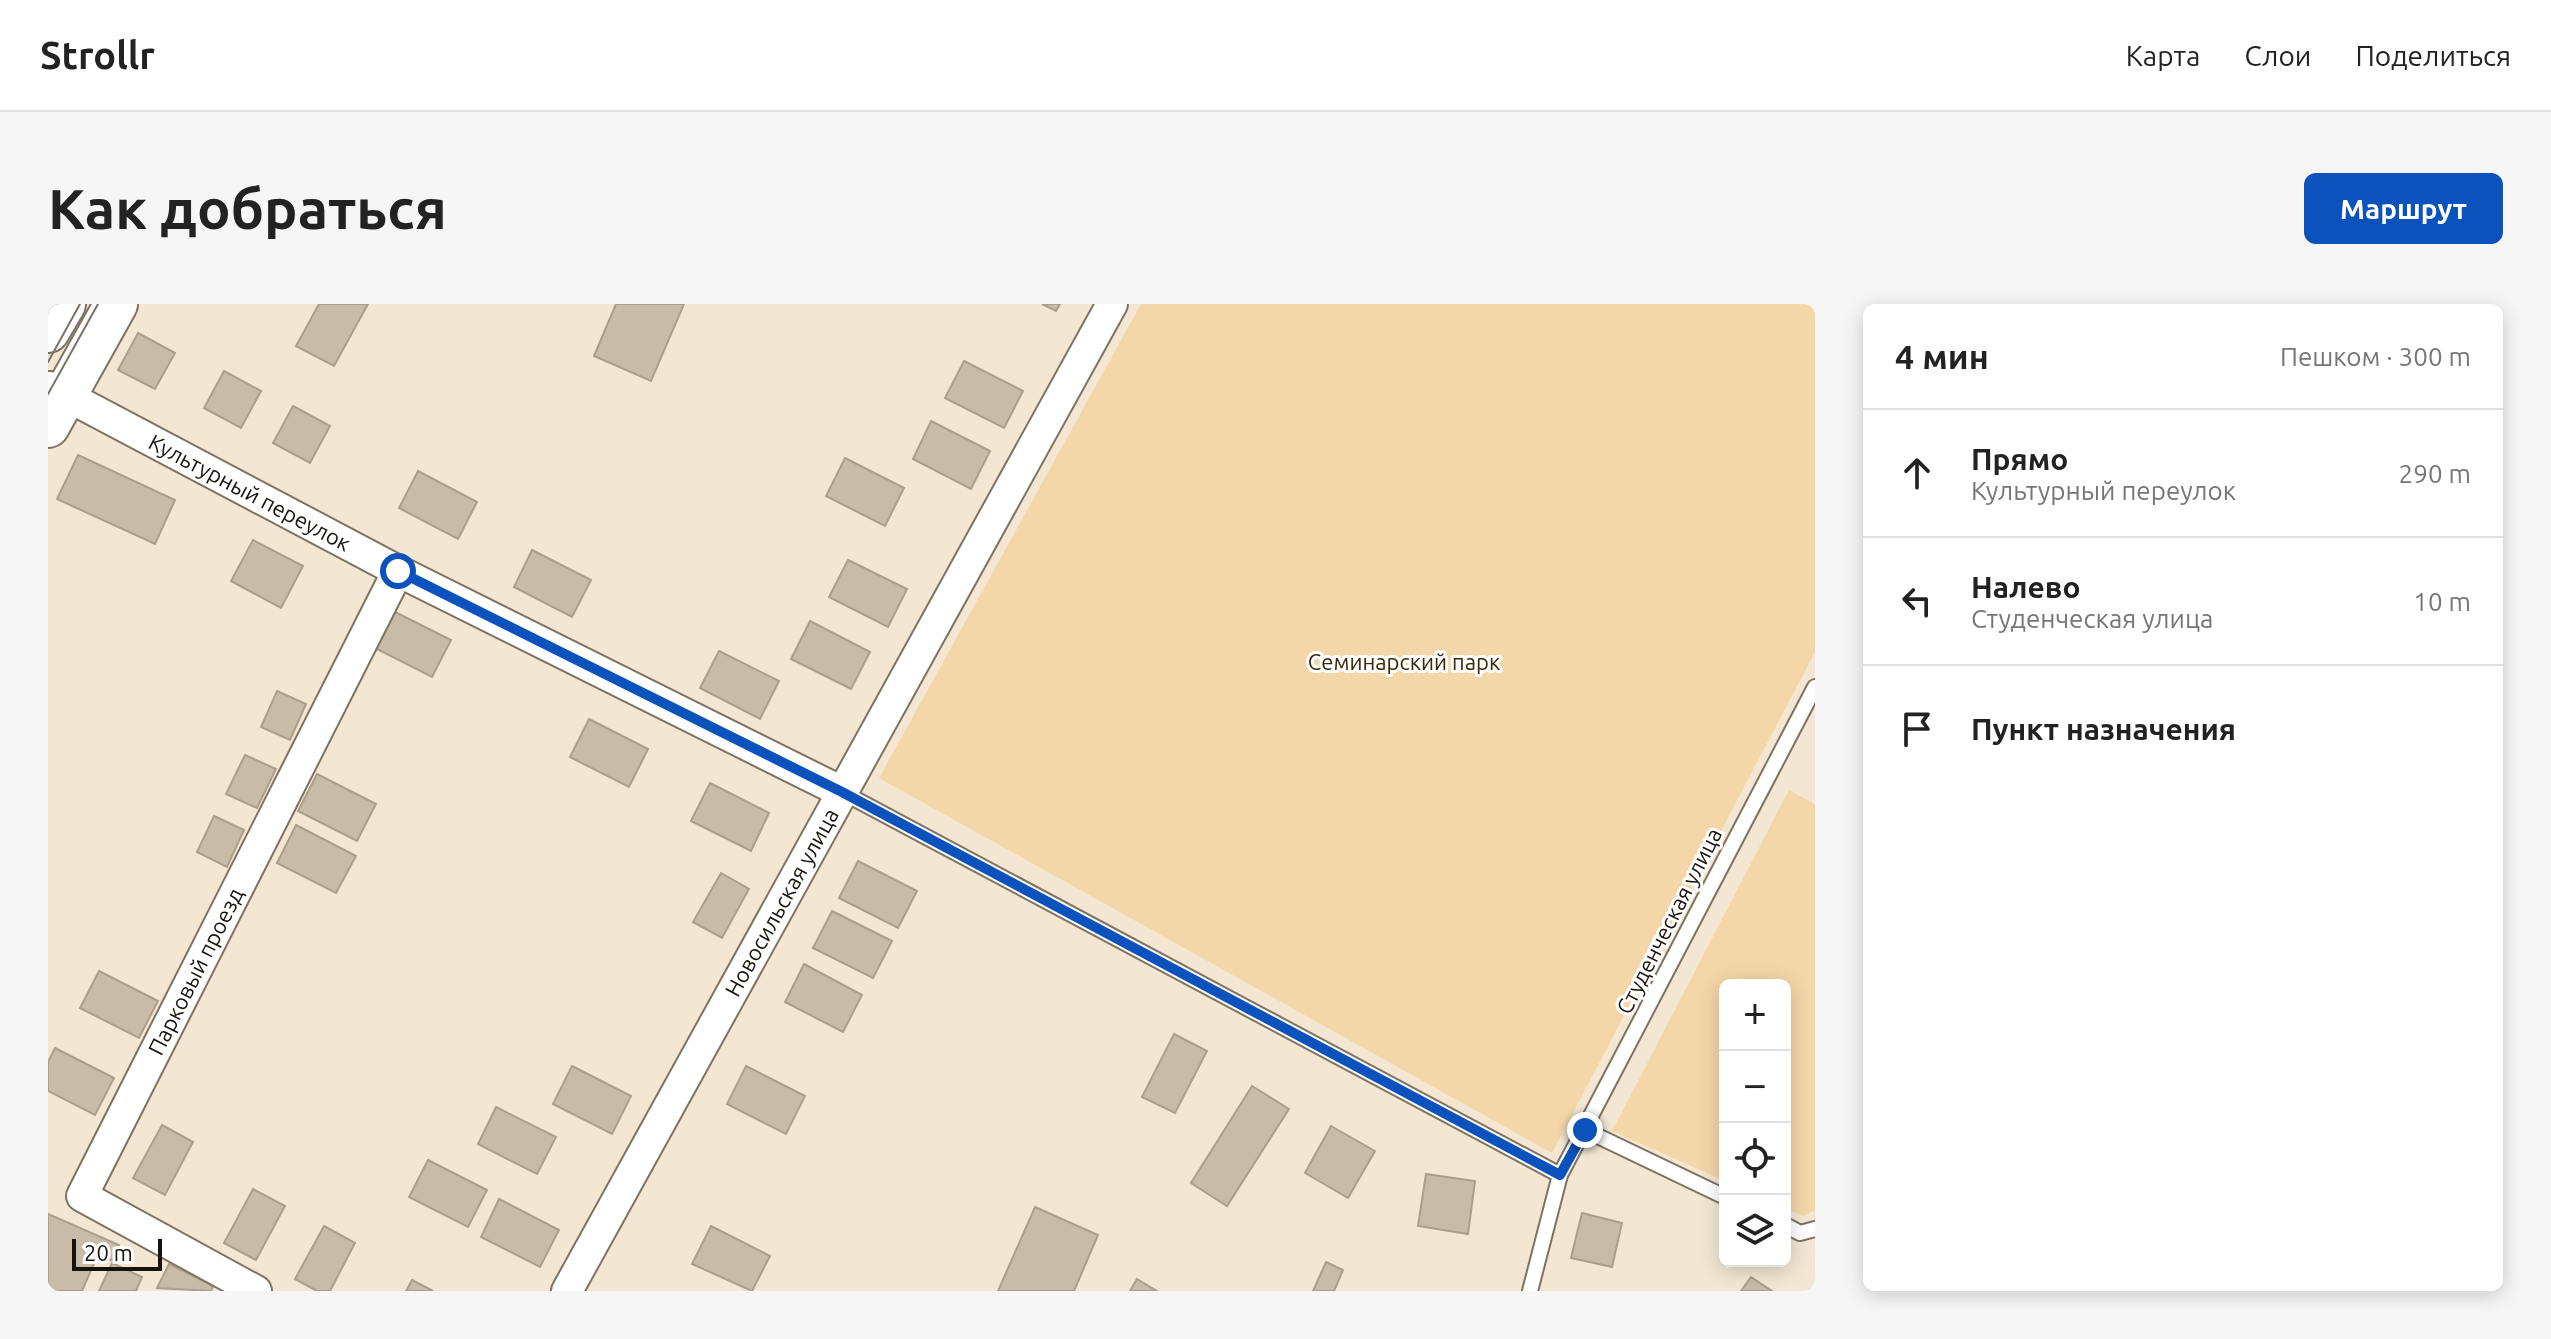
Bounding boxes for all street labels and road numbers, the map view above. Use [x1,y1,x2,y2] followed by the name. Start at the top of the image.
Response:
[145,429,355,556] street label: Культурный переулок
[719,804,843,1000] street label: Новосильская улица
[1611,824,1726,1018] street label: Студенческая улица
[143,883,248,1059] street label: Парковый проезд

